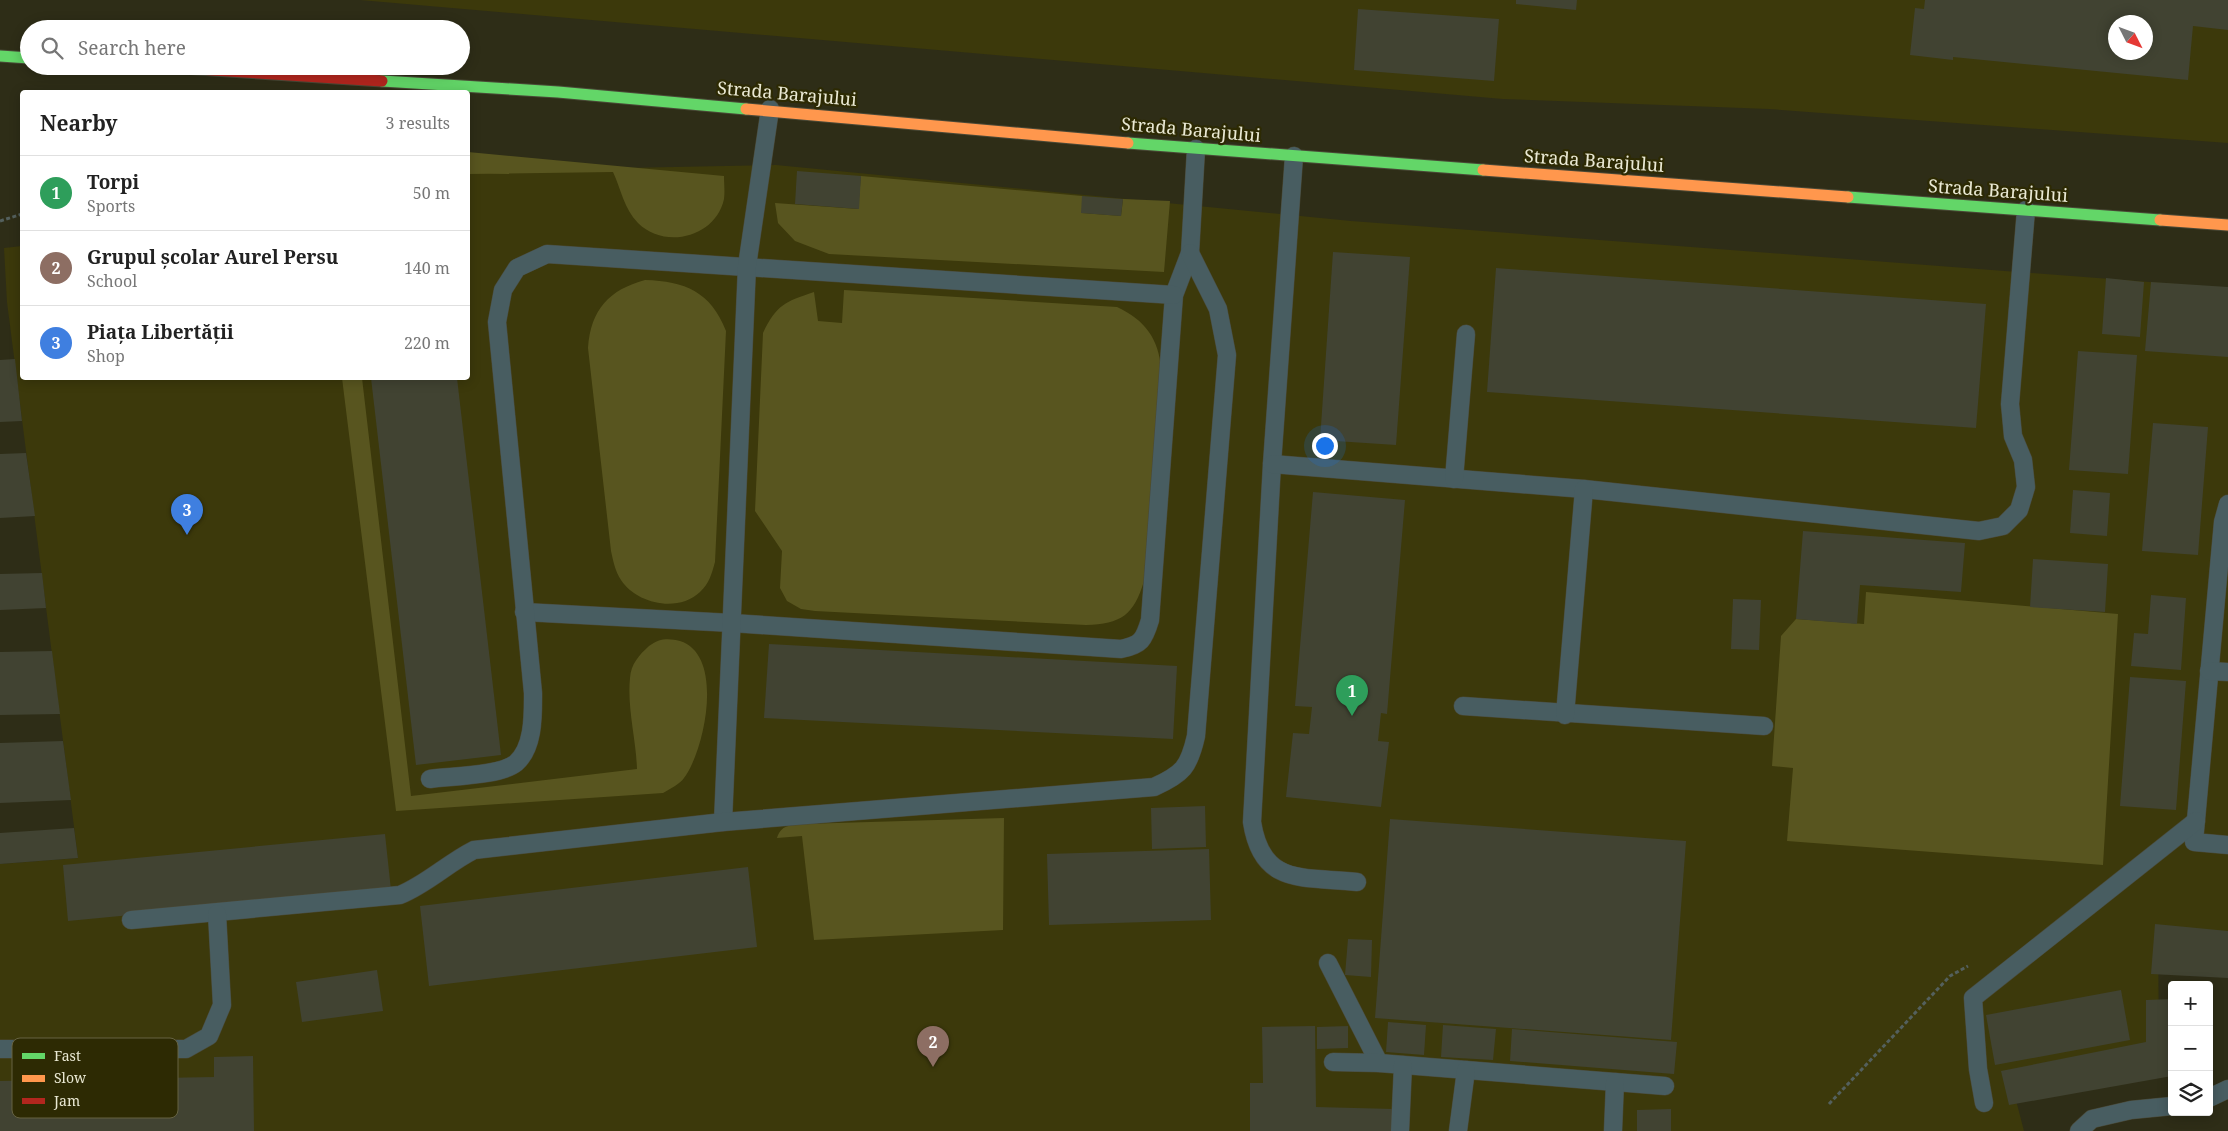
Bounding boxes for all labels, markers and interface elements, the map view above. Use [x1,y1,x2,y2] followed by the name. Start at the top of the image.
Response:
[2108,15,2153,60] north arrow
[20,20,470,75] search box
[38,34,66,62] icon: search
[78,35,186,61] text: Search here
[716,75,858,111] street label: Strada Barajului
[40,109,118,137] text: Nearby
[1120,111,1262,147] street label: Strada Barajului
[386,112,450,134] text: 3 results
[1523,143,1665,177] street label: Strada Barajului
[87,169,139,195] text: Torpi
[1927,173,2069,207] street label: Strada Barajului
[51,182,61,204] text: 1
[413,182,450,204] text: 50 m
[87,195,135,217] text: Sports
[87,244,338,270] text: Grupul școlar Aurel Persu
[51,257,61,279] text: 2
[404,257,450,279] text: 140 m
[87,270,137,292] text: School
[87,319,234,345] text: Piața Libertății
[51,332,61,354] text: 3
[404,332,450,354] text: 220 m
[87,345,125,367] text: Shop
[1312,433,1338,459] your location
[171,494,203,535] pin: 3
[1336,675,1368,716] pin: 1
[2168,981,2213,1116] map controls
[2168,981,2213,1026] button: +
[917,1026,949,1067] pin: 2
[2168,1026,2213,1071] button: −
[12,1038,178,1118] legend
[54,1046,81,1065] text: Fast
[54,1068,87,1087] text: Slow
[2168,1071,2213,1116] button: layers
[53,1091,80,1110] text: Jam

